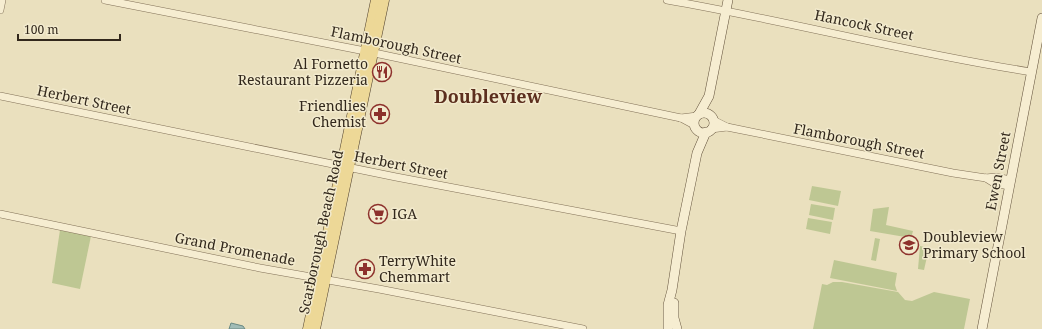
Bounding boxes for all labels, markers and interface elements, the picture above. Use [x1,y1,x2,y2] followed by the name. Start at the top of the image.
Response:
[813,5,915,44] street label: Hancock Street
[18,16,120,42] scale bar
[24,21,59,38] text: 100 m
[329,21,463,68] street label: Flamborough Street
[238,54,368,89] place label: Al Fornetto Restaurant Pizzeria
[371,61,393,83] restaurant icon: Al Fornetto Restaurant Pizzeria
[35,80,133,119] street label: Herbert Street
[434,84,543,108] district label: Doubleview
[299,96,366,131] place label: Friendlies Chemist
[369,103,391,125] pharmacy icon: Friendlies Chemist
[792,118,926,163] street label: Flamborough Street
[981,130,1014,212] street label: Ewen Street
[352,146,450,183] street label: Herbert Street
[294,148,347,316] street label: Scarborough Beach Road
[367,203,389,225] supermarket icon: IGA
[392,204,417,223] place label: IGA
[923,227,1026,262] place label: Doubleview Primary School
[173,228,297,270] street label: Grand Promenade
[898,234,920,256] school or university icon: Doubleview Primary School
[379,251,456,286] place label: TerryWhite Chemmart
[354,258,376,280] pharmacy icon: TerryWhite Chemmart

